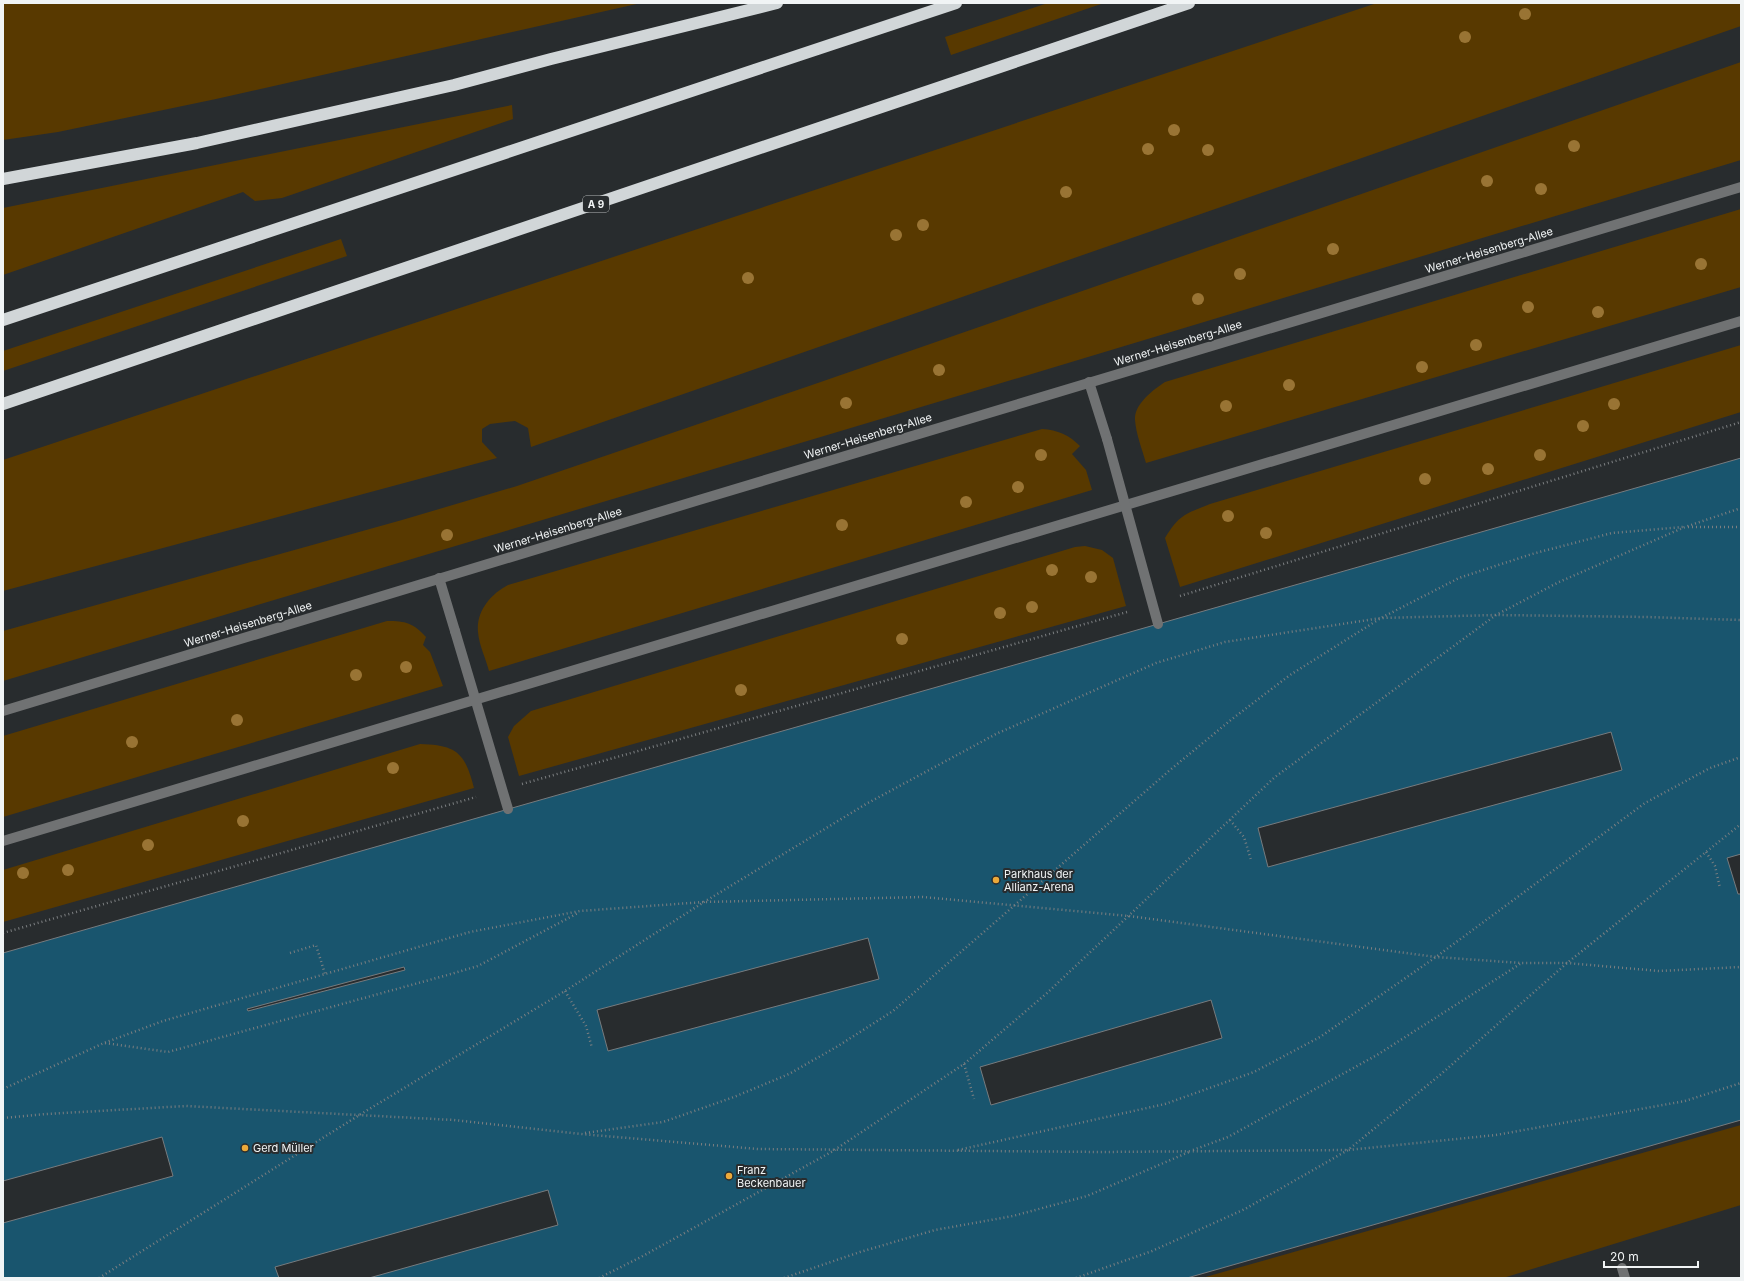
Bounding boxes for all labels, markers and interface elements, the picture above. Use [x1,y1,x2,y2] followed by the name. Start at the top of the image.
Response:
[583,196,609,212] road number: A 9
[1423,224,1555,276] street label: Werner-Heisenberg-Allee
[1112,317,1244,369] street label: Werner-Heisenberg-Allee
[802,410,934,462] street label: Werner-Heisenberg-Allee
[492,504,624,556] street label: Werner-Heisenberg-Allee
[182,598,314,650] street label: Werner-Heisenberg-Allee
[1004,867,1074,894] place label: Parkhaus der Allianz-Arena
[991,875,1001,885] marker: Parkhaus der Allianz-Arena
[253,1141,314,1155] place label: Gerd Müller
[240,1143,250,1153] marker: Gerd Müller
[737,1163,806,1190] place label: Franz Beckenbauer
[724,1171,734,1181] marker: Franz Beckenbauer
[1604,1243,1698,1269] scale bar
[1610,1249,1639,1264] text: 20 m

